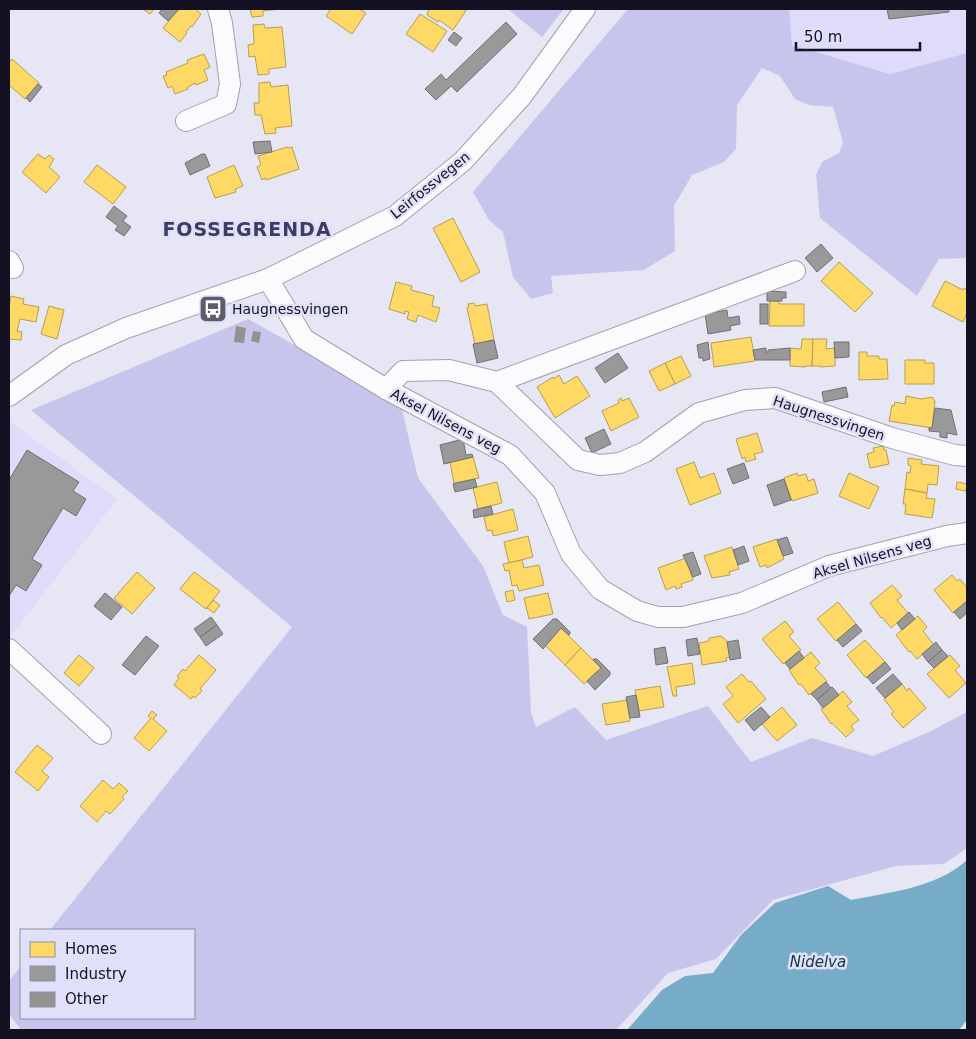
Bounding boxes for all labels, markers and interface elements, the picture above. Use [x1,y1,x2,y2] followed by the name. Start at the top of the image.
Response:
[796,20,920,52] scale bar
[804,28,842,46] text: 50 m
[387,148,473,222] street label: Leirfossvegen
[162,218,332,240] district label: FOSSEGRENDA
[198,294,228,324] bus stop icon: Haugnessvingen
[232,301,348,317] place label: Haugnessvingen
[388,385,504,457] street label: Aksel Nilsens veg
[771,392,887,444] street label: Haugnessvingen
[811,532,933,582] street label: Aksel Nilsens veg
[20,929,195,1019] legend
[65,940,117,958] text: Homes
[790,953,846,971] water label: Nidelva
[65,965,127,983] text: Industry
[65,990,108,1008] text: Other

